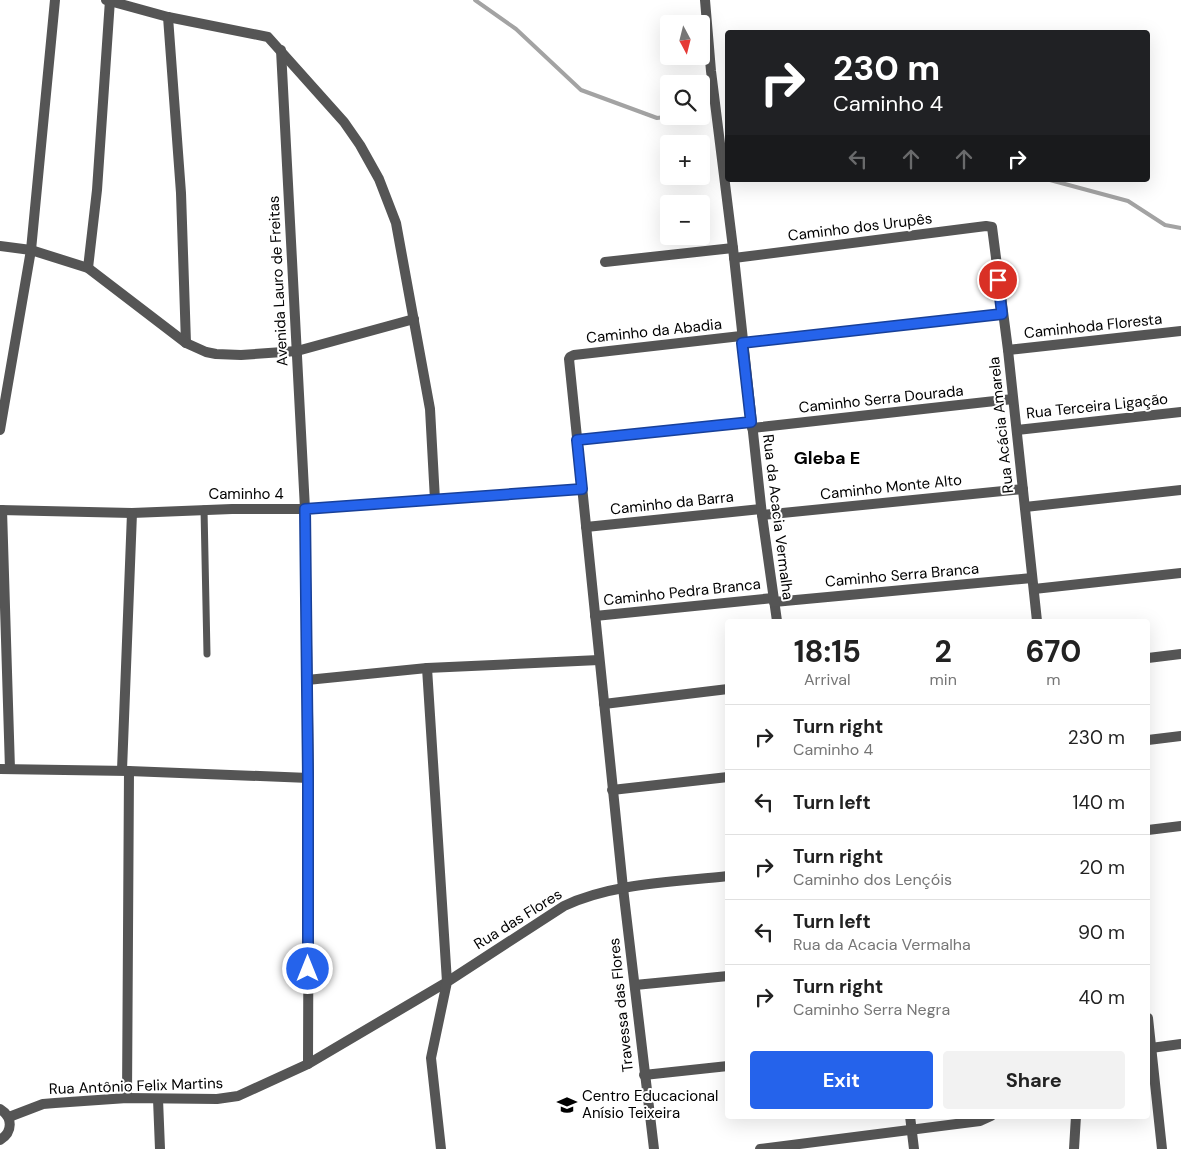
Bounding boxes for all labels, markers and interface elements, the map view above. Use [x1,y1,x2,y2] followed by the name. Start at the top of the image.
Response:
[660,15,710,65] north arrow
[660,15,710,245] map controls
[833,45,940,91] text: 230 m
[750,50,815,115] icon: right
[660,75,710,125] button: search
[833,89,943,118] text: Caminho 4
[660,135,710,185] button: +
[844,145,872,173] icon: left
[897,145,925,173] icon: ahead
[950,145,978,173] icon: ahead
[1003,145,1031,173] icon: right
[264,195,292,367] street label: Avenida Lauro de Freitas
[660,195,710,245] button: −
[787,208,933,246] street label: Caminho dos Urupês
[977,259,1019,301] pin
[984,266,1012,294] icon: arrive
[1023,309,1163,343] street label: Caminhoda Floresta
[585,314,723,348] street label: Caminho da Abadia
[984,356,1018,494] street label: Rua Acácia Amarela
[798,380,964,418] street label: Caminho Serra Dourada
[1025,389,1169,423] street label: Rua Terceira Ligação
[758,433,798,601] street label: Rua da Acacia Vermalha
[794,446,860,470] district label: Gleba E
[819,470,963,504] street label: Caminho Monte Alto
[208,484,284,504] street label: Caminho 4
[609,487,735,519] street label: Caminho da Barra
[824,558,980,592] street label: Caminho Serra Branca
[602,574,762,610] street label: Caminho Pedra Branca
[794,632,861,671] text: 18:15
[935,632,952,671] text: 2
[1026,632,1081,671] text: 670
[804,669,851,690] text: Arrival
[930,669,957,690] text: min
[1046,669,1061,690] text: m
[793,714,883,739] text: Turn right
[750,723,778,751] icon: right
[1068,725,1125,750] text: 230 m
[793,739,873,760] text: Caminho 4
[750,788,778,816] icon: left
[793,790,871,815] text: Turn left
[1073,790,1125,815] text: 140 m
[793,844,883,869] text: Turn right
[750,853,778,881] icon: right
[1079,855,1125,880] text: 20 m
[793,869,952,890] text: Caminho dos Lençóis
[470,884,566,954] street label: Rua das Flores
[793,909,871,934] text: Turn left
[750,918,778,946] icon: left
[1078,920,1125,945] text: 90 m
[793,934,971,955] text: Rua da Acacia Vermalha
[604,937,638,1073] street label: Travessa das Flores
[281,942,333,994] position arrow
[793,974,883,999] text: Turn right
[750,983,778,1011] icon: right
[1078,985,1125,1010] text: 40 m
[793,999,950,1020] text: Caminho Serra Negra
[750,1051,933,1109] button: Exit
[943,1051,1125,1109] button: Share
[48,1073,224,1099] street label: Rua Antônio Felix Martins
[582,1086,718,1123] place label: Centro Educacional Anísio Teixeira
[556,1094,578,1116] school or university icon: Centro Educacional Anísio Teixeira

